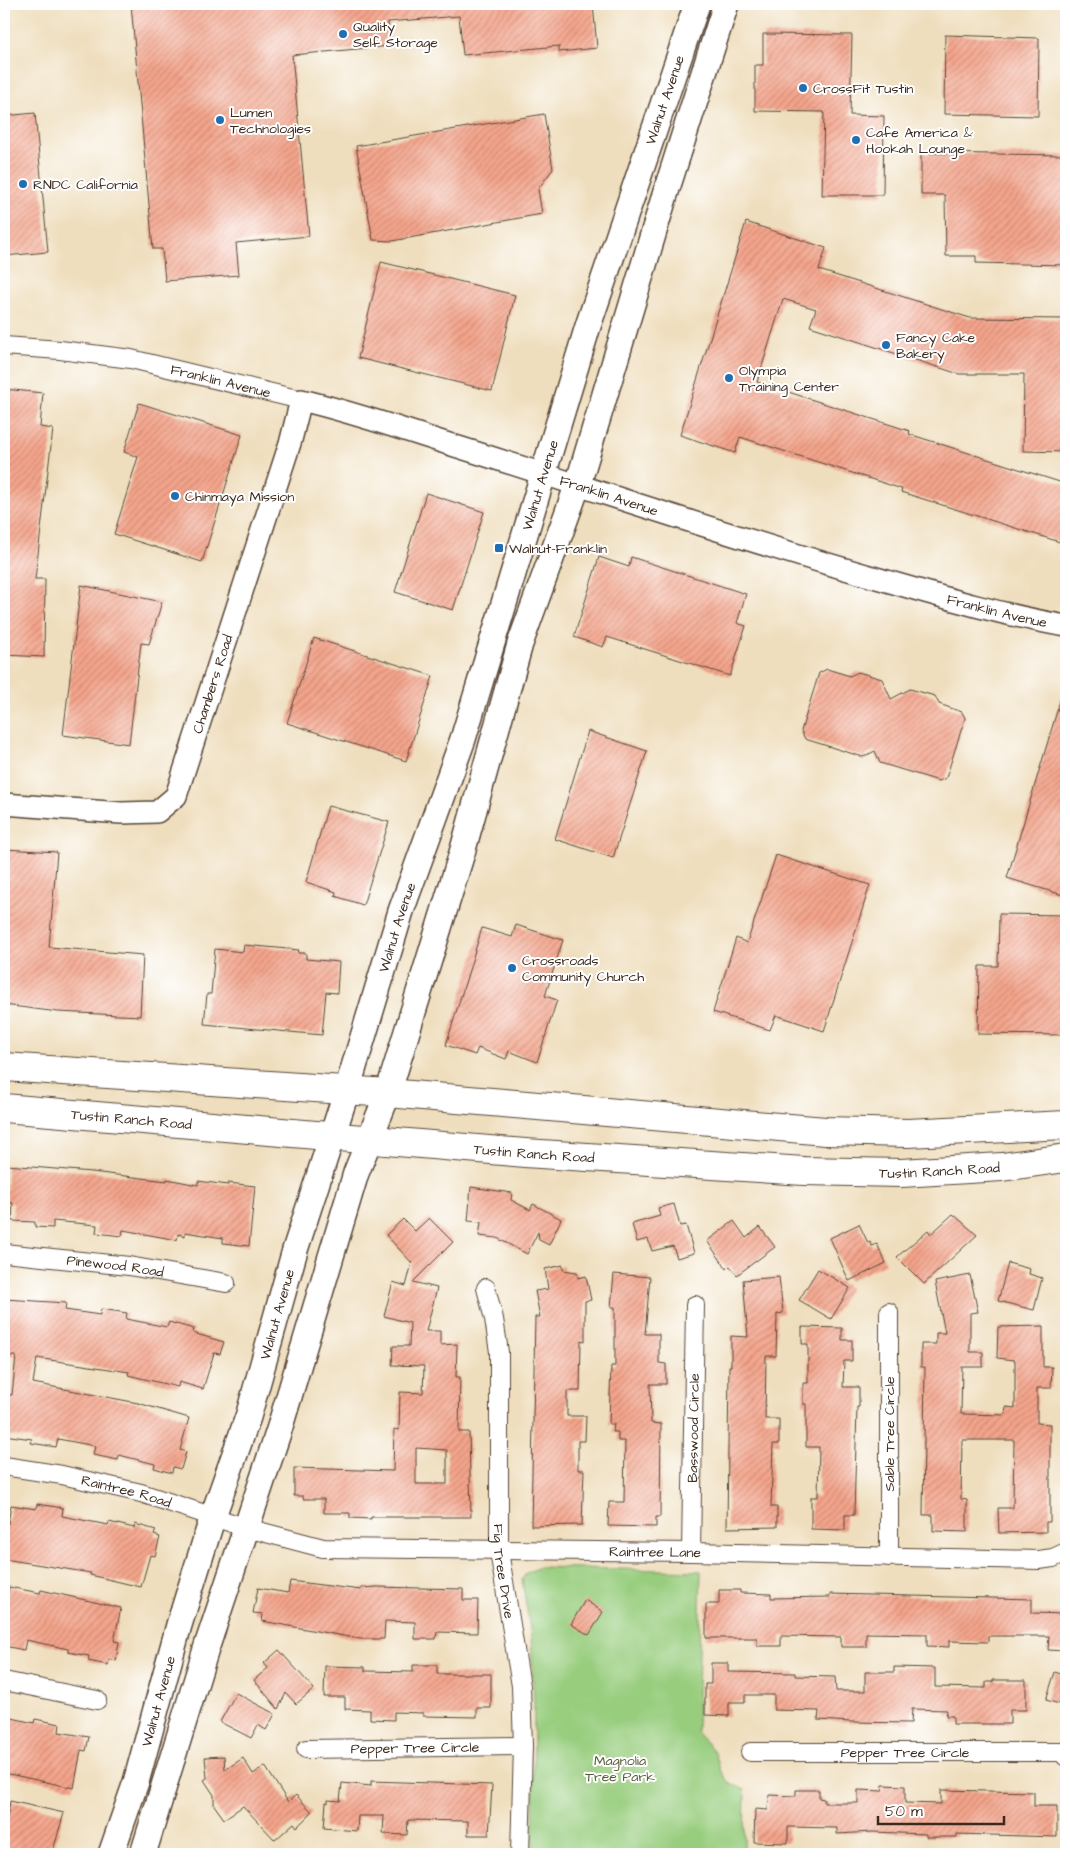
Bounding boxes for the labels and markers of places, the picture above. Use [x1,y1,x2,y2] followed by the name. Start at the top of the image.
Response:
[353,17,438,53] place label: Quality Self Storage
[337,28,349,40] marker: Quality Self Storage
[813,79,913,99] place label: CrossFit Tustin
[797,82,809,94] marker: CrossFit Tustin
[230,103,311,139] place label: Lumen Technologies
[214,114,226,126] marker: Lumen Technologies
[866,123,973,159] place label: Cafe America & Hookah Lounge
[850,134,862,146] marker: Cafe America & Hookah Lounge
[33,175,138,195] place label: RNDC California
[17,178,29,190] marker: RNDC California
[896,328,976,364] place label: Fancy Cake Bakery
[880,339,892,351] marker: Fancy Cake Bakery
[739,361,839,397] place label: Olympia Training Center
[723,372,735,384] marker: Olympia Training Center
[185,487,294,507] place label: Chinmaya Mission
[169,490,181,502] marker: Chinmaya Mission
[509,539,607,559] place label: Walnut-Franklin
[493,542,505,554] marker: Walnut-Franklin
[522,951,644,987] place label: Crossroads Community Church
[506,962,518,974] marker: Crossroads Community Church

